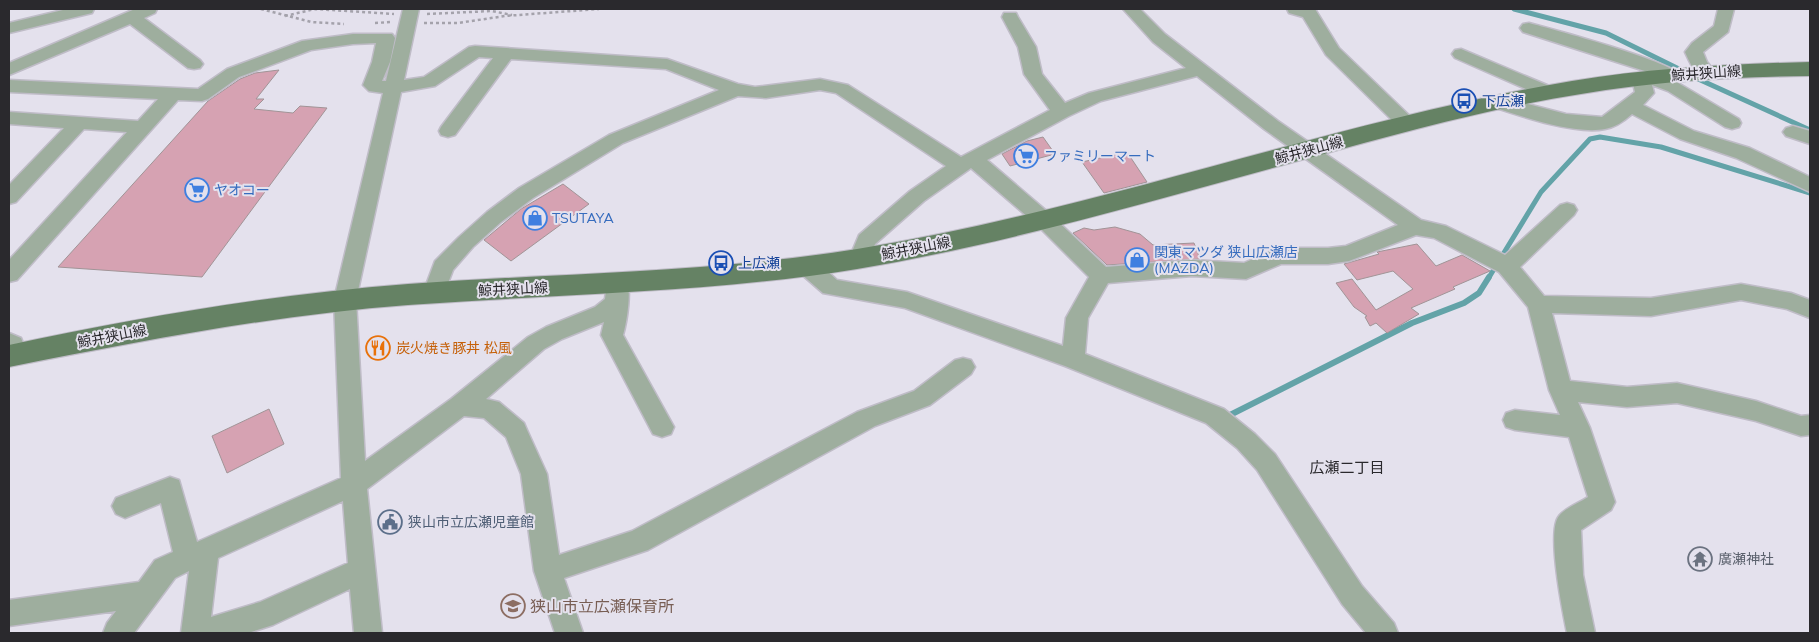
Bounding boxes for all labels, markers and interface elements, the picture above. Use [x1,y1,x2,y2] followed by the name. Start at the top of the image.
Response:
[1670,62,1742,84] street label: 鯨井狭山線
[1451,88,1477,114] bus stop icon: 下広瀬
[1482,92,1524,110] place label: 下広瀬
[1273,132,1345,168] street label: 鯨井狭山線
[1013,143,1039,169] supermarket icon: ファミリーマート
[1044,147,1156,165] place label: ファミリーマート
[184,177,210,203] supermarket icon: ヤオコー
[214,181,270,199] place label: ヤオコー
[522,205,548,231] shop icon: TSUTAYA
[552,209,614,227] place label: TSUTAYA
[880,232,952,264] street label: 鯨井狭山線
[1154,243,1298,277] place label: 関東マツダ 狭山広瀬店 (MAZDA)
[1124,247,1150,273] shop icon: 関東マツダ 狭山広瀬店 (MAZDA)
[708,250,734,276] bus stop icon: 上広瀬
[738,254,780,272] place label: 上広瀬
[478,278,548,300] street label: 鯨井狭山線
[76,320,148,352] street label: 鯨井狭山線
[365,335,391,361] restaurant icon: 炭火焼き豚丼 松風
[396,339,512,357] place label: 炭火焼き豚丼 松風
[1309,458,1385,477] district label: 広瀬二丁目
[377,509,403,535] public building icon: 狭山市立広瀬児童館
[408,513,534,531] place label: 狭山市立広瀬児童館
[1687,546,1713,572] temple icon: 廣瀬神社
[1718,550,1774,568] place label: 廣瀬神社
[500,593,526,619] school or university icon: 狭山市立広瀬保育所
[530,596,674,616] place label: 狭山市立広瀬保育所

